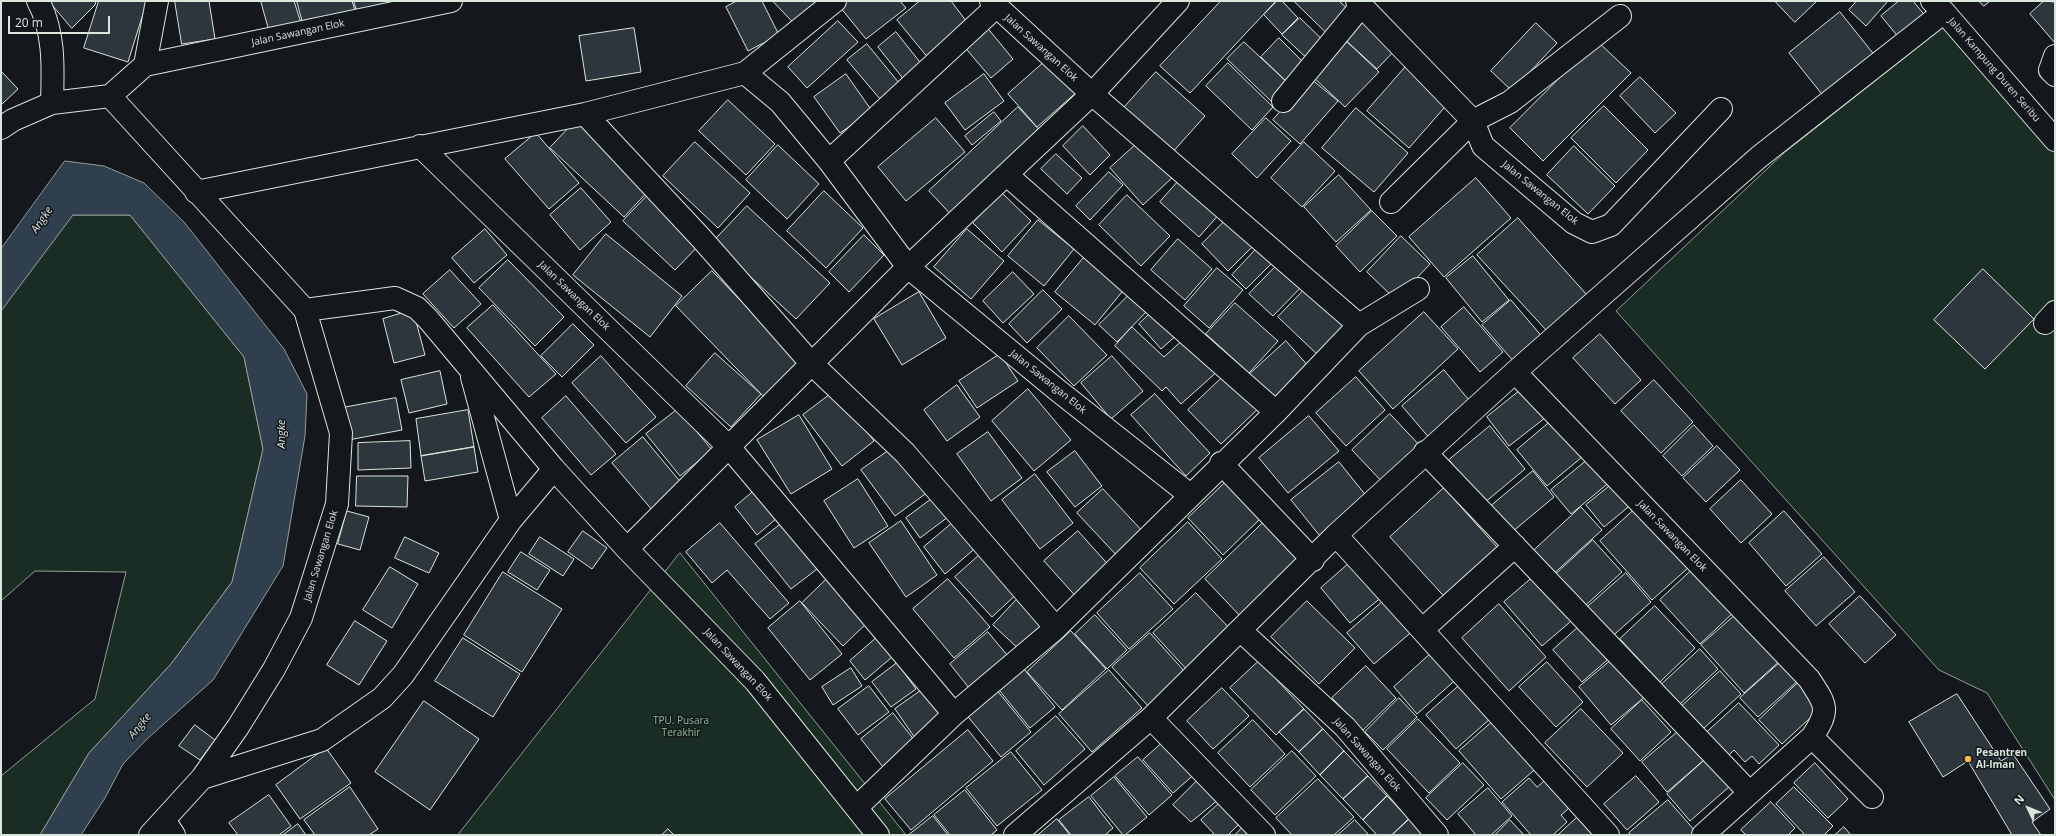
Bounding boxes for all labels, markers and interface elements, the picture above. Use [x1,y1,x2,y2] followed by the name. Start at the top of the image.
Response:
[10,8,112,34] scale bar
[1002,12,1080,84] street label: Jalan Sawangan Elok
[15,14,43,31] text: 20 m
[1945,15,2043,125] street label: Jalan Kampung Duren Seribu
[250,17,346,49] street label: Jalan Sawangan Elok
[1499,159,1581,227] street label: Jalan Sawangan Elok
[28,204,56,236] water label: Angke
[536,259,612,333] street label: Jalan Sawangan Elok
[1007,348,1089,416] street label: Jalan Sawangan Elok
[275,419,289,449] water label: Angke
[1635,498,1709,574] street label: Jalan Sawangan Elok
[301,509,341,603] street label: Jalan Sawangan Elok
[701,626,775,704] street label: Jalan Sawangan Elok
[126,711,154,741] water label: Angke
[653,715,709,738] park label: TPU. Pusara Terakhir
[1331,716,1403,794] street label: Jalan Sawangan Elok
[1976,747,2027,770] place label: Pesantren Al-Iman
[1963,754,1973,764] marker: Pesantren Al-Iman
[2008,788,2048,828] north arrow
[2010,791,2027,808] text: N

